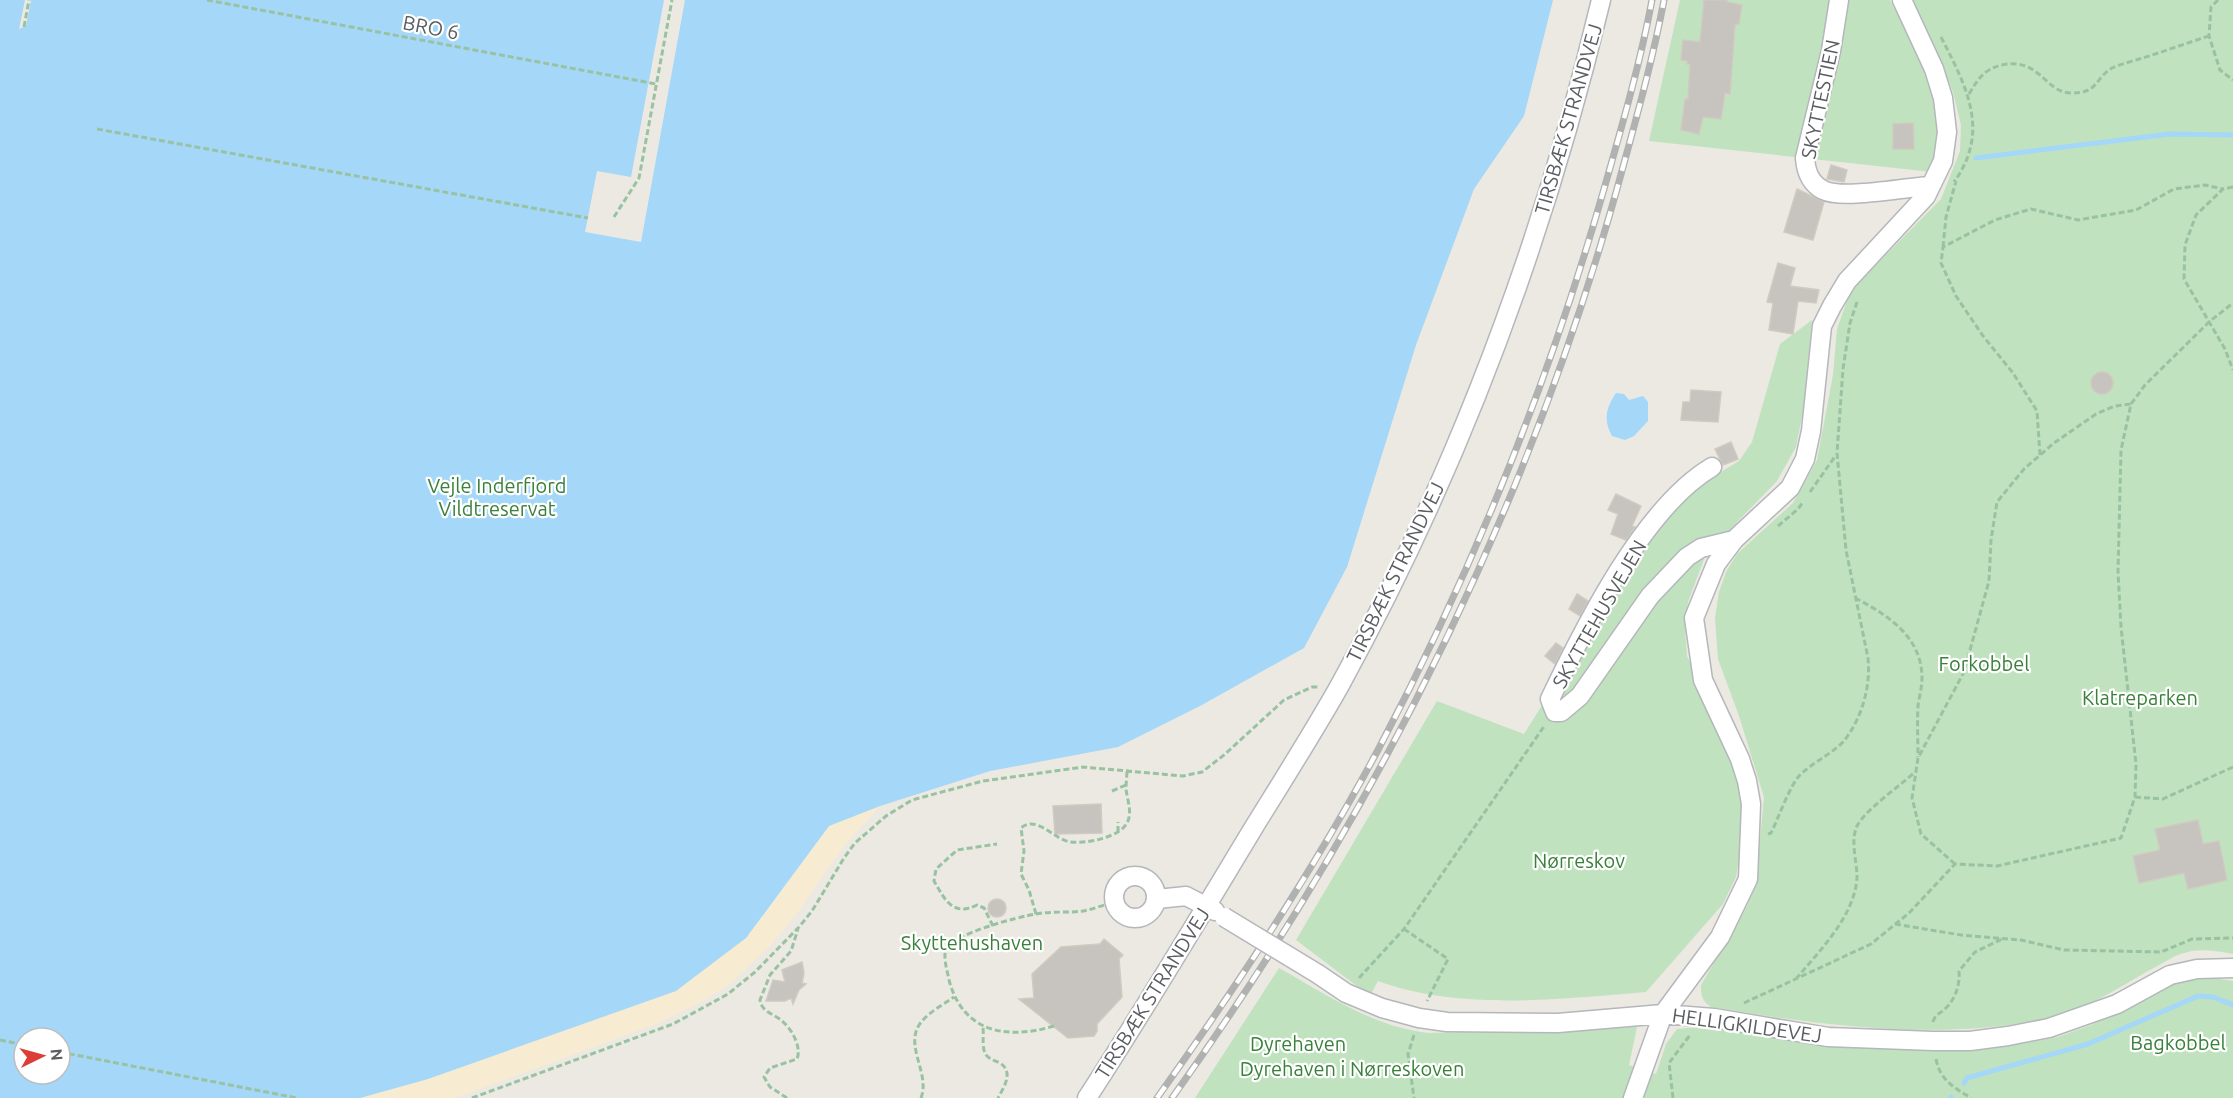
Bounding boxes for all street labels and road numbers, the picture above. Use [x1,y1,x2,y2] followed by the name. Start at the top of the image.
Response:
[401,10,461,44] street label: BRO 6
[1530,21,1606,217] street label: TIRSBÆK STRANDVEJ
[1796,37,1844,161] street label: SKYTTESTIEN
[1341,478,1449,666] street label: TIRSBÆK STRANDVEJ
[1547,536,1651,692] street label: SKYTTEHUSVEJEN
[1090,903,1214,1083] street label: TIRSBÆK STRANDVEJ
[1671,1003,1823,1047] street label: HELLIGKILDEVEJ

